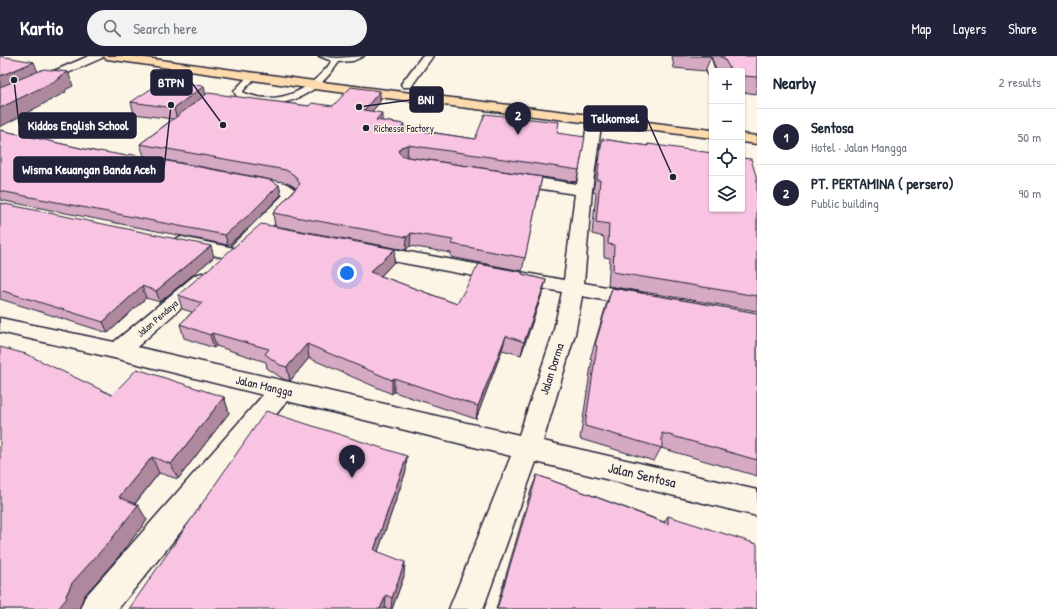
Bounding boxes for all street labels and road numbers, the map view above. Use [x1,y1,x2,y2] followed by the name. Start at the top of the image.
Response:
[134,297,181,340] street label: Jalan Pendaya
[535,341,568,397] street label: Jalan Darma
[234,371,295,400] street label: Jalan Mangga
[606,457,678,492] street label: Jalan Sentosa

